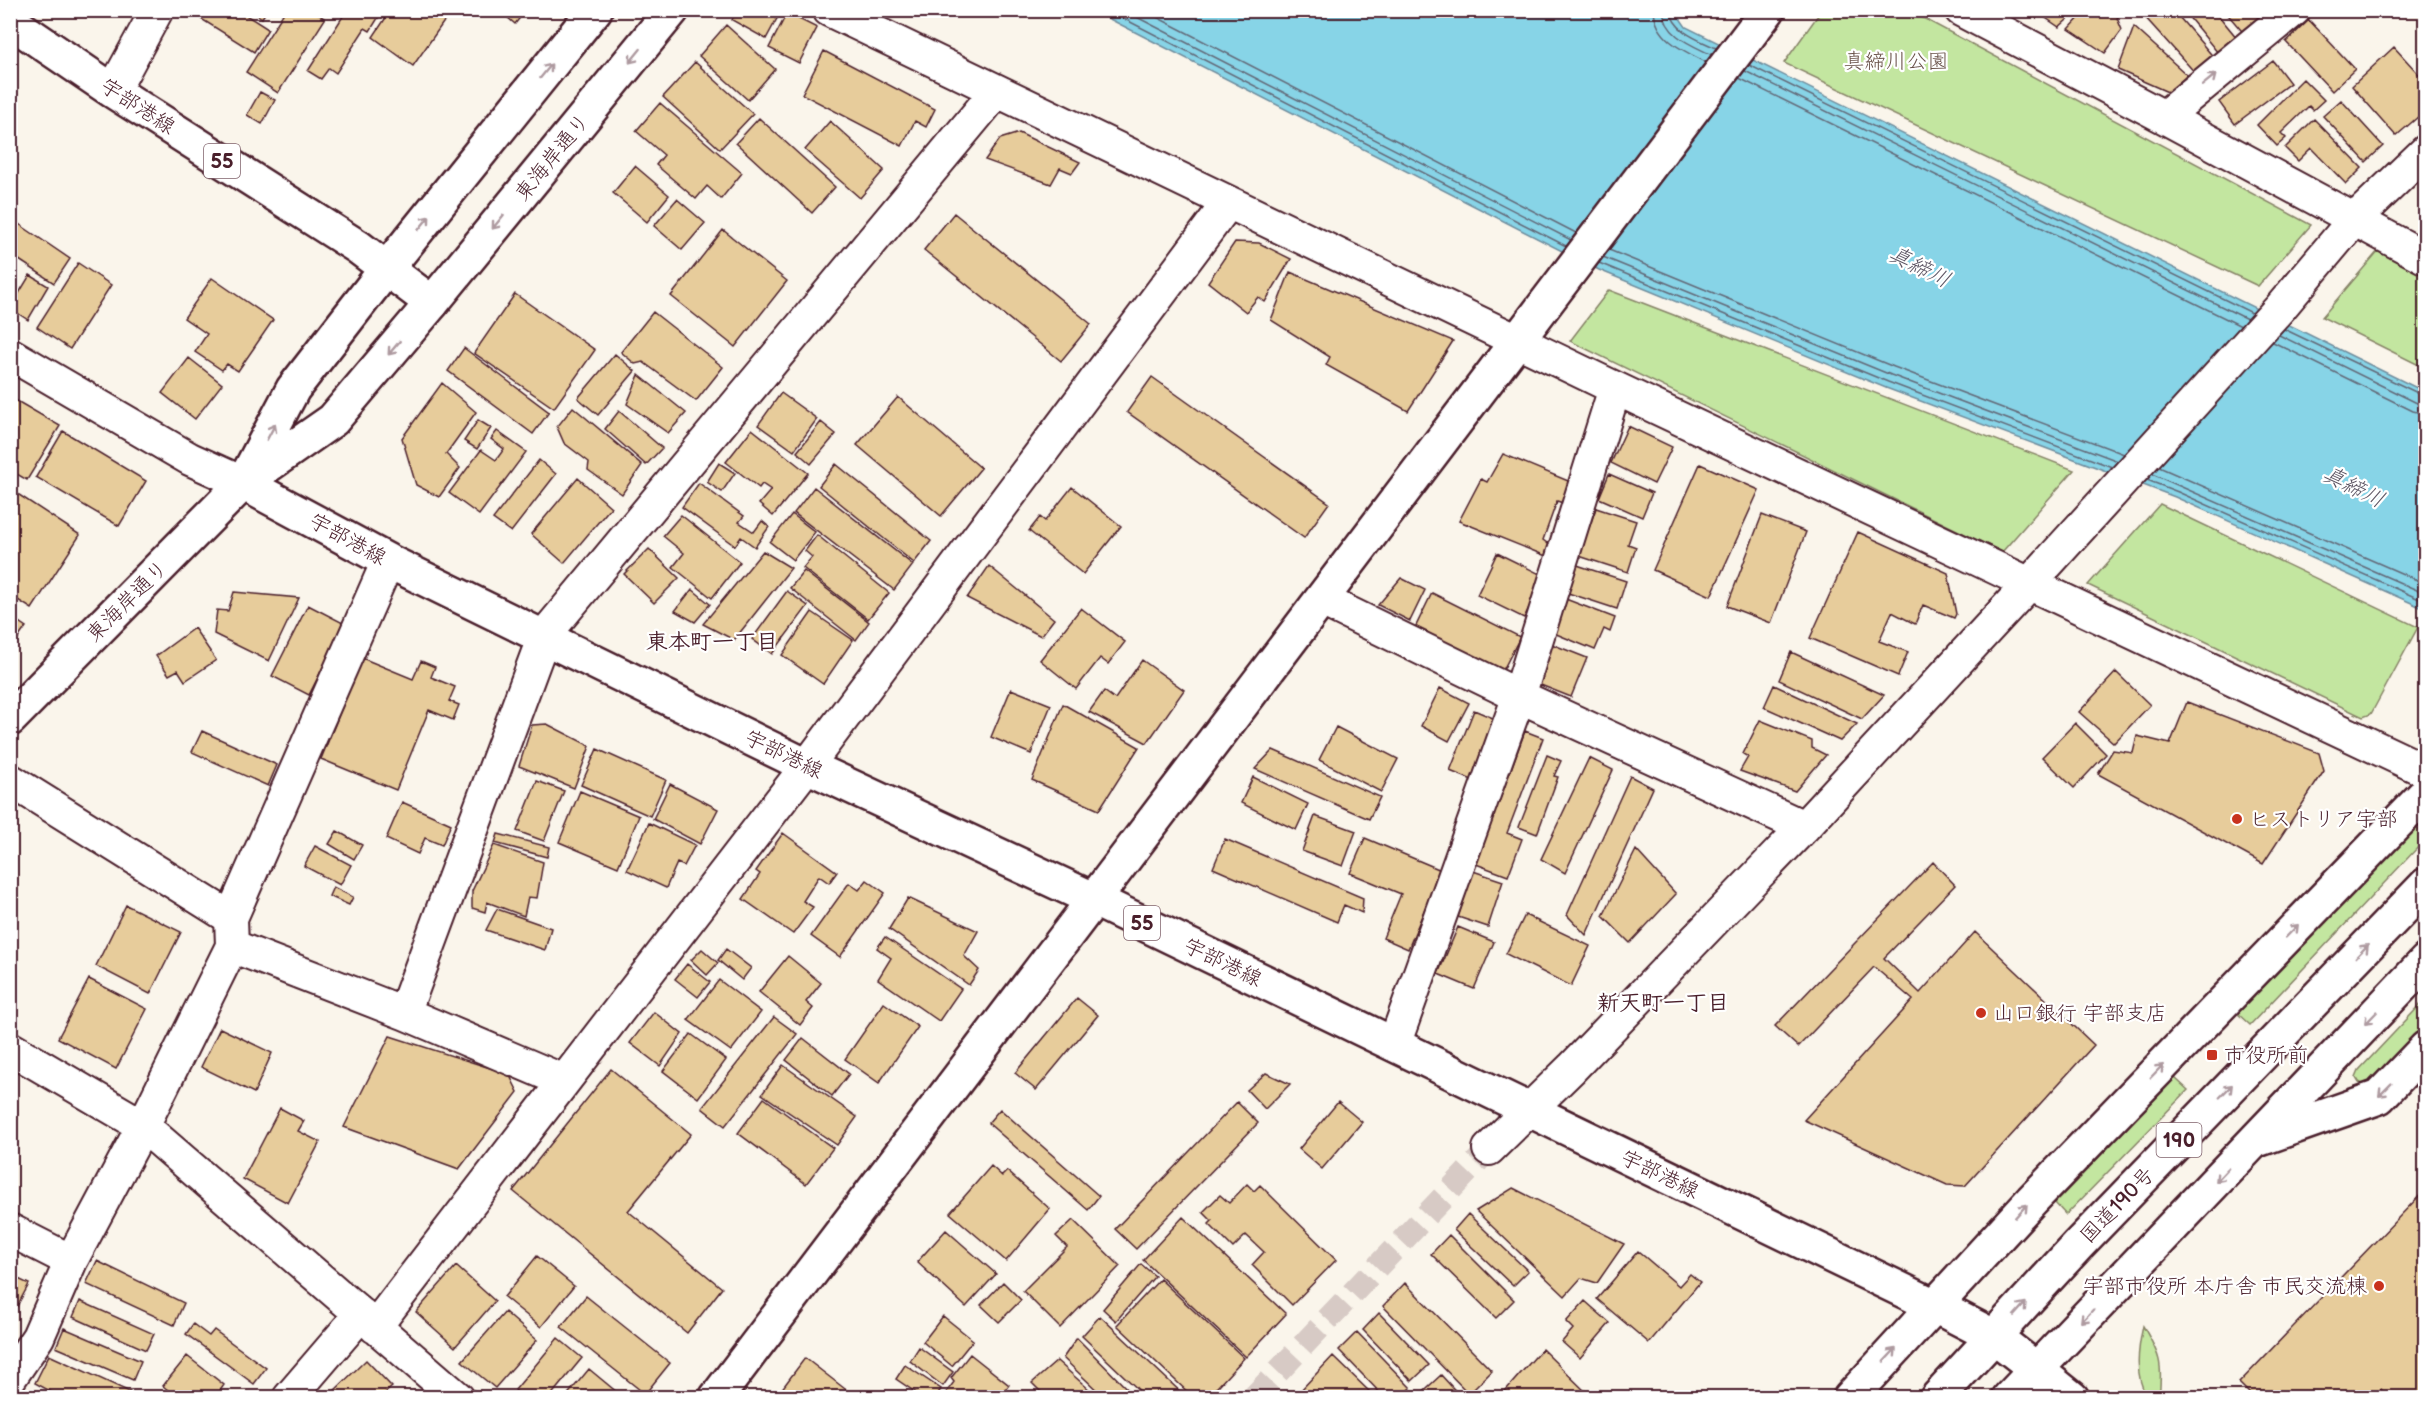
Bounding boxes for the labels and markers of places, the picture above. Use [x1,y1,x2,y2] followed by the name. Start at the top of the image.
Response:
[2249,807,2398,832] place label: ヒストリア宇部
[2230,812,2244,826] marker: ヒストリア宇部
[1993,1001,2167,1026] place label: 山口銀行 宇部支店
[1974,1006,1988,1020] marker: 山口銀行 宇部支店
[2224,1043,2308,1068] place label: 市役所前
[2205,1048,2219,1062] marker: 市役所前
[2083,1274,2367,1299] place label: 宇部市役所 本庁舎 市民交流棟
[2372,1279,2386,1293] marker: 宇部市役所 本庁舎 市民交流棟

